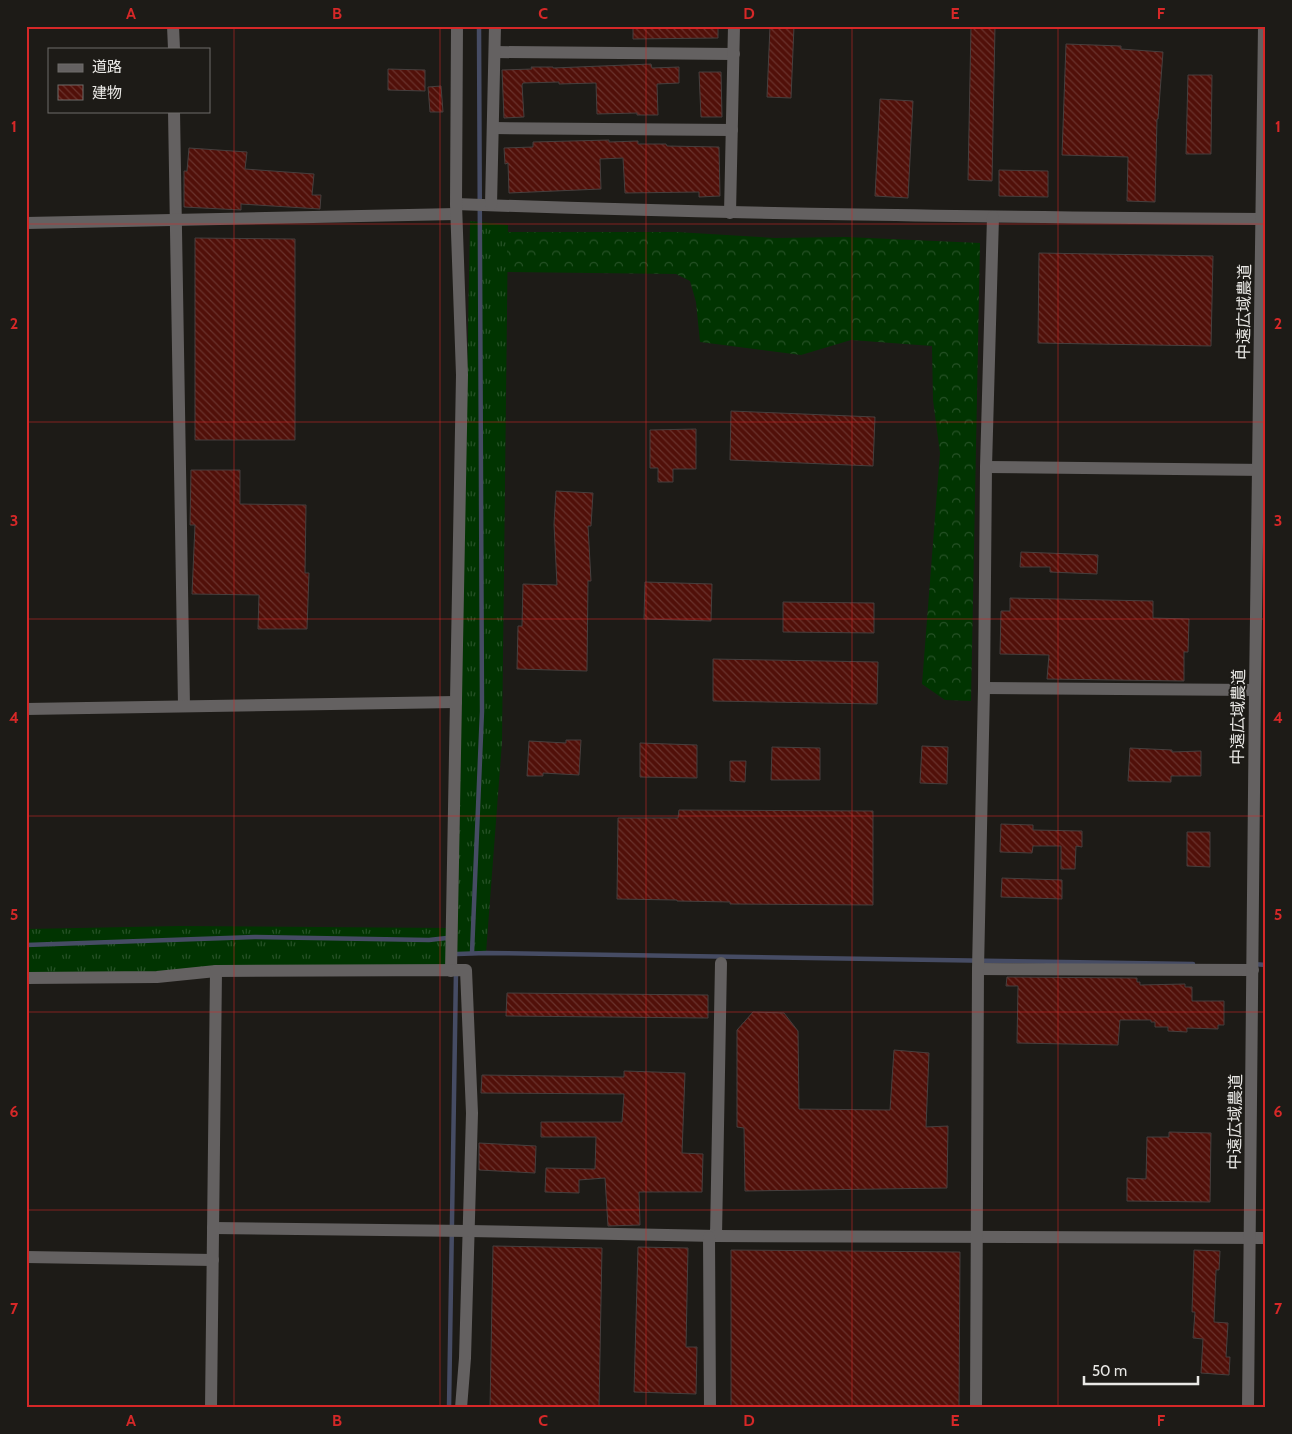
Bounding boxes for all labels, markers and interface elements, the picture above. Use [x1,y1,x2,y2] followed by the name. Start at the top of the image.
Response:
[126,4,136,23] text: A
[332,4,342,23] text: B
[538,4,548,23] text: C
[743,4,755,23] text: D
[950,4,960,23] text: E
[1157,4,1166,23] text: F
[48,48,210,112] legend
[92,58,122,76] text: 道路
[92,84,122,102] text: 建物
[11,117,17,136] text: 1
[1275,117,1281,136] text: 1
[1234,264,1254,360] street label: 中遠広域農道
[10,314,18,333] text: 2
[1274,314,1282,333] text: 2
[10,511,18,530] text: 3
[1274,511,1282,530] text: 3
[1228,669,1248,765] street label: 中遠広域農道
[9,708,19,727] text: 4
[1273,708,1283,727] text: 4
[10,905,18,924] text: 5
[1274,905,1282,924] text: 5
[1225,1074,1245,1170] street label: 中遠広域農道
[10,1102,19,1121] text: 6
[1274,1102,1283,1121] text: 6
[10,1299,19,1318] text: 7
[1274,1299,1283,1318] text: 7
[1084,1354,1198,1386] scale bar
[1092,1362,1127,1380] text: 50 m
[126,1411,136,1430] text: A
[332,1411,342,1430] text: B
[538,1411,548,1430] text: C
[743,1411,755,1430] text: D
[950,1411,960,1430] text: E
[1157,1411,1166,1430] text: F

